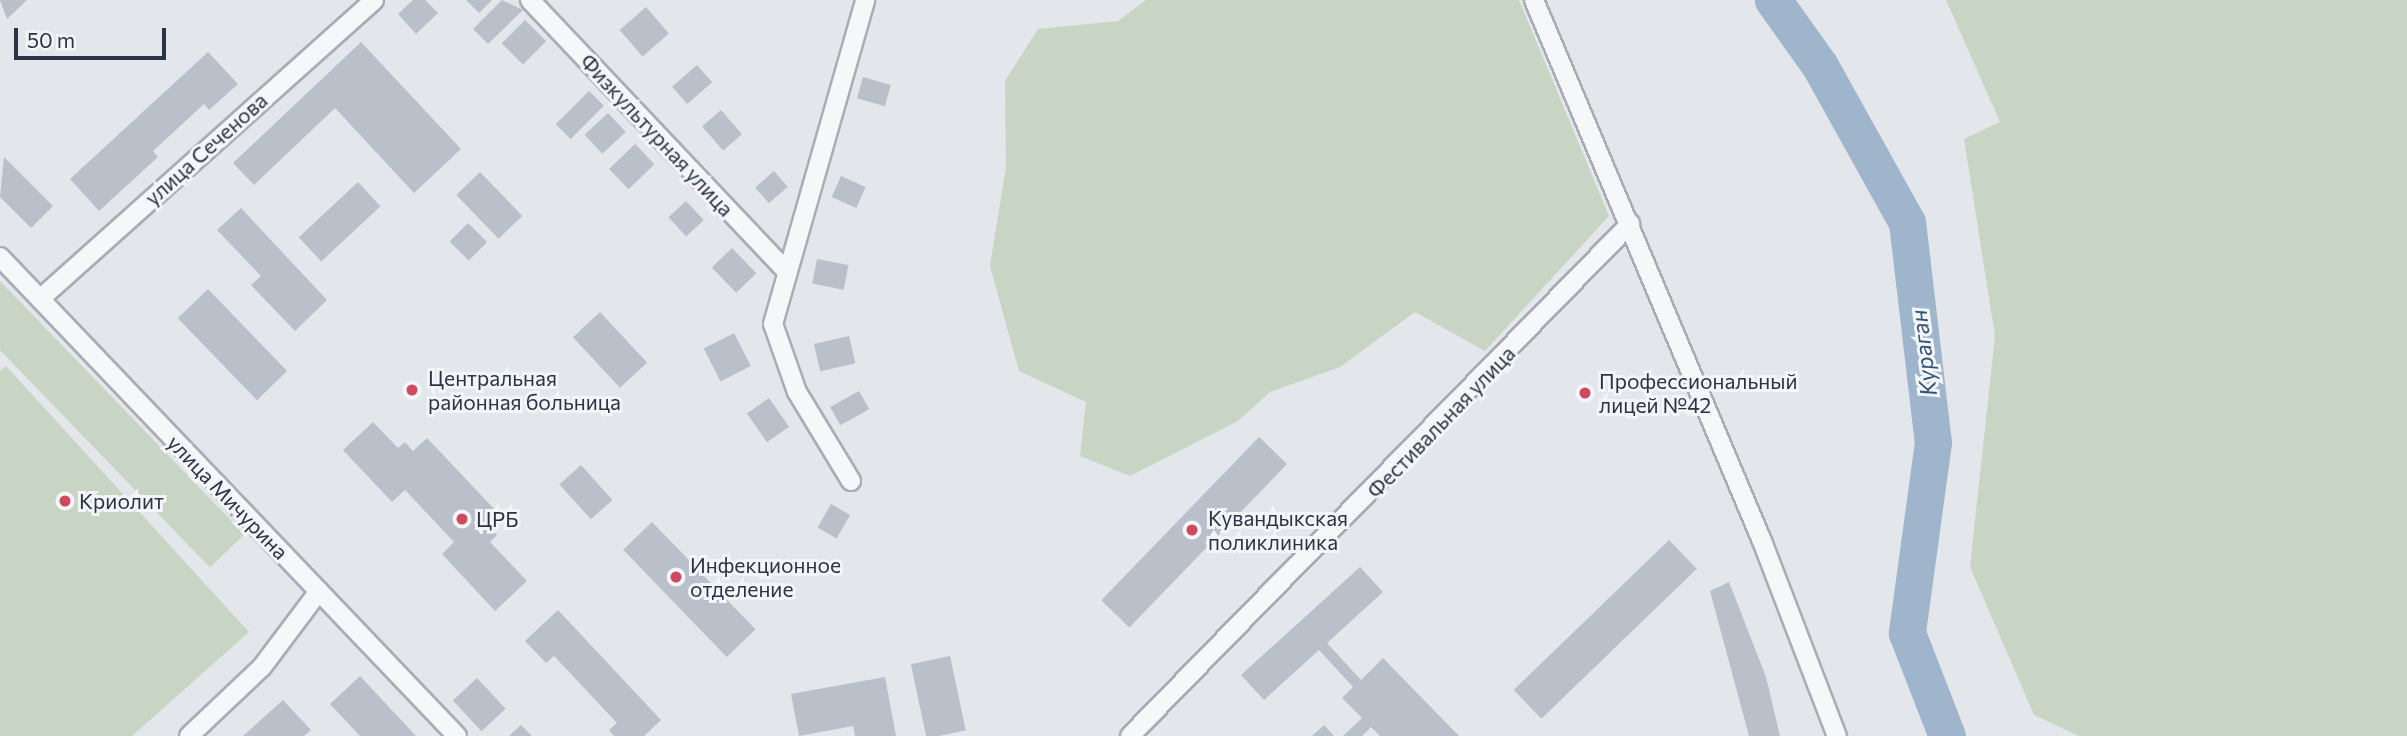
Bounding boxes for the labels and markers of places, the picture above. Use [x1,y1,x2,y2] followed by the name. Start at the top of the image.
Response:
[428,365,621,415] place label: Центральная районная больница
[1599,368,1797,418] place label: Профессиональный лицей №42
[402,380,422,400] marker: Центральная районная больница
[1577,385,1593,401] marker: Профессиональный лицей №42
[79,488,164,514] place label: Криолит
[57,493,73,509] marker: Криолит
[1208,505,1348,555] place label: Кувандыкская поликлиника
[476,506,518,532] place label: ЦРБ
[454,511,470,527] marker: ЦРБ
[1182,520,1202,540] marker: Кувандыкская поликлиника
[690,552,841,602] place label: Инфекционное отделение
[668,569,684,585] marker: Инфекционное отделение

